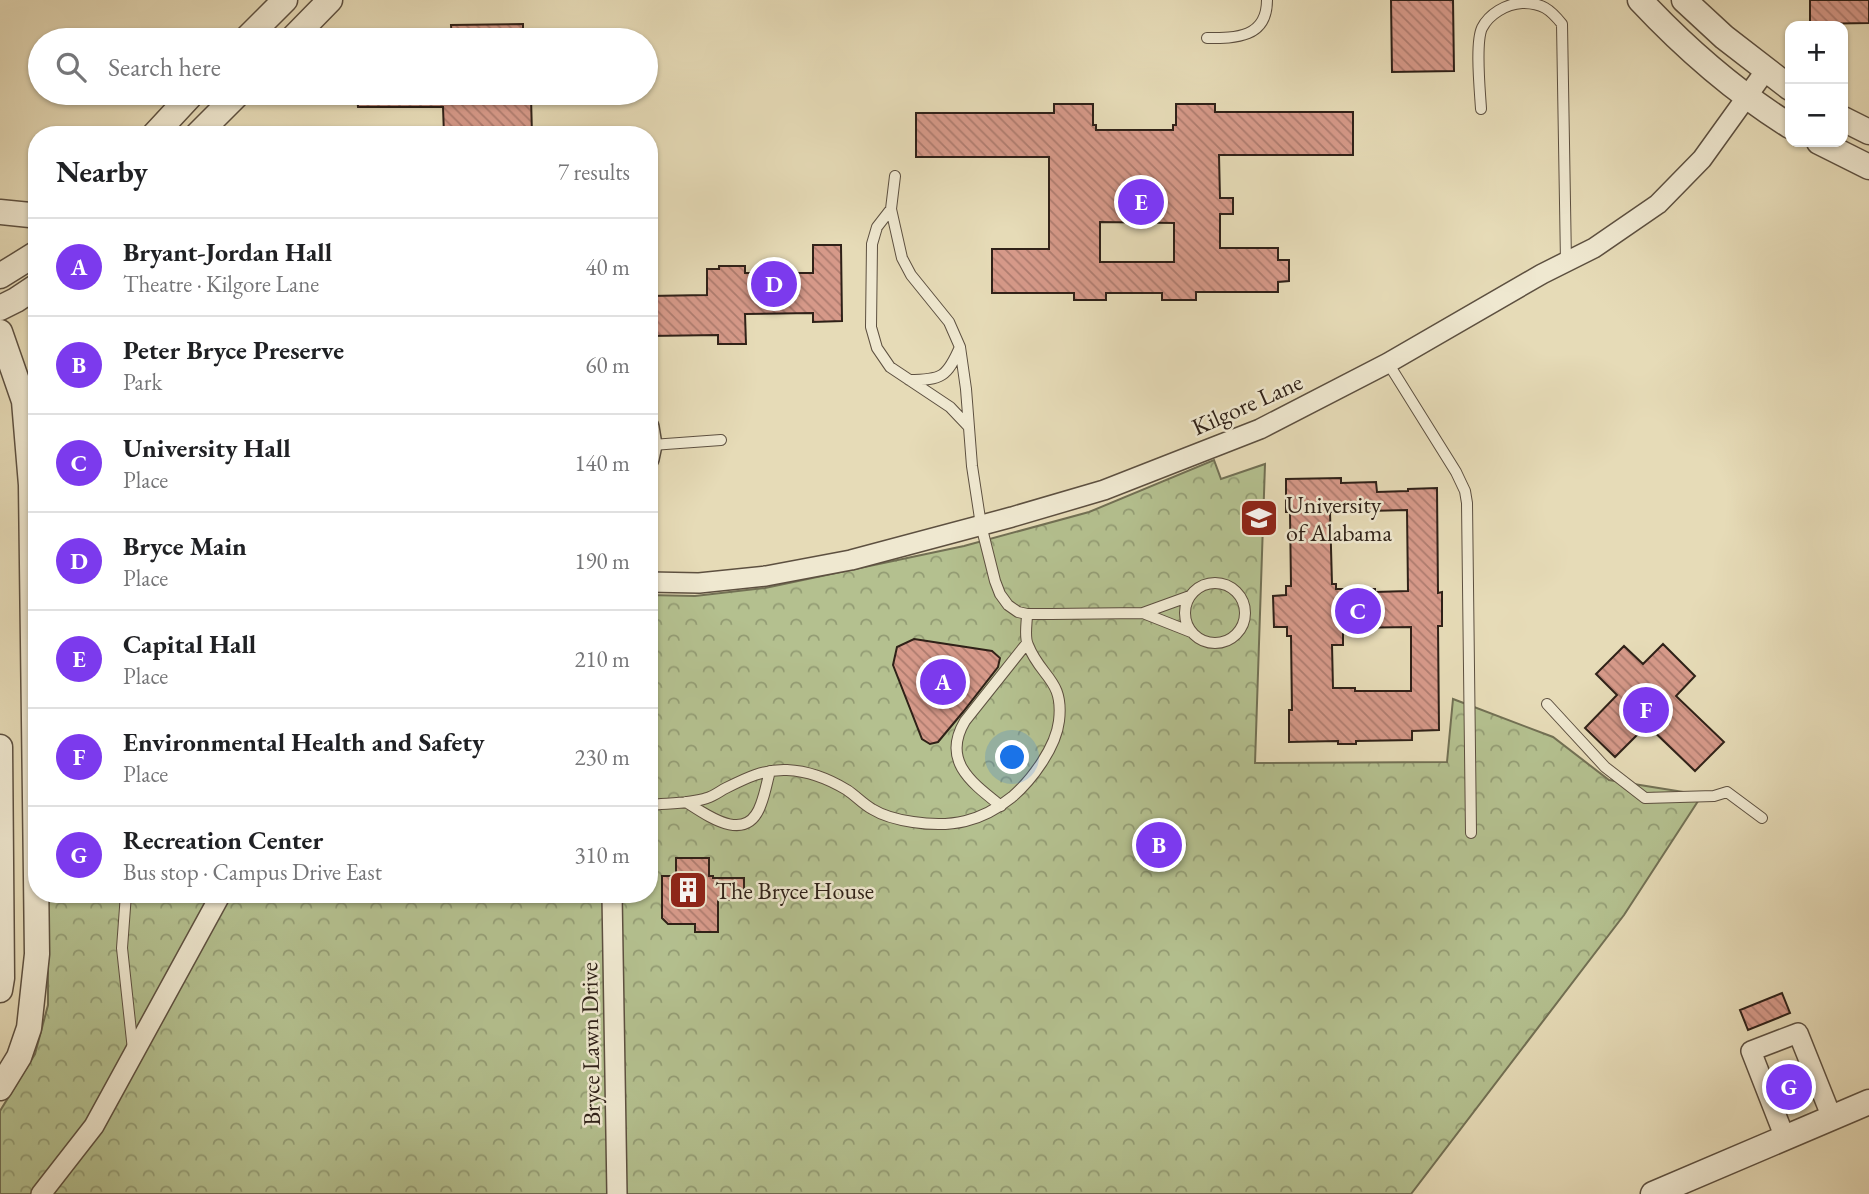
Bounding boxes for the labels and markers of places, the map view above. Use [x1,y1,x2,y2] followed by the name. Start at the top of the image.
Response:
[1118,176,1164,228] pin: E
[751,258,797,310] pin: D
[1286,489,1392,548] place label: University of Alabama
[1238,497,1280,539] school or university icon: University of Alabama
[1335,585,1381,637] pin: C
[920,656,966,708] pin: A
[1623,684,1669,736] pin: F
[1136,819,1182,871] pin: B
[667,869,709,911] building icon: The Bryce House
[715,875,874,906] place label: The Bryce House
[1766,1061,1812,1113] pin: G

